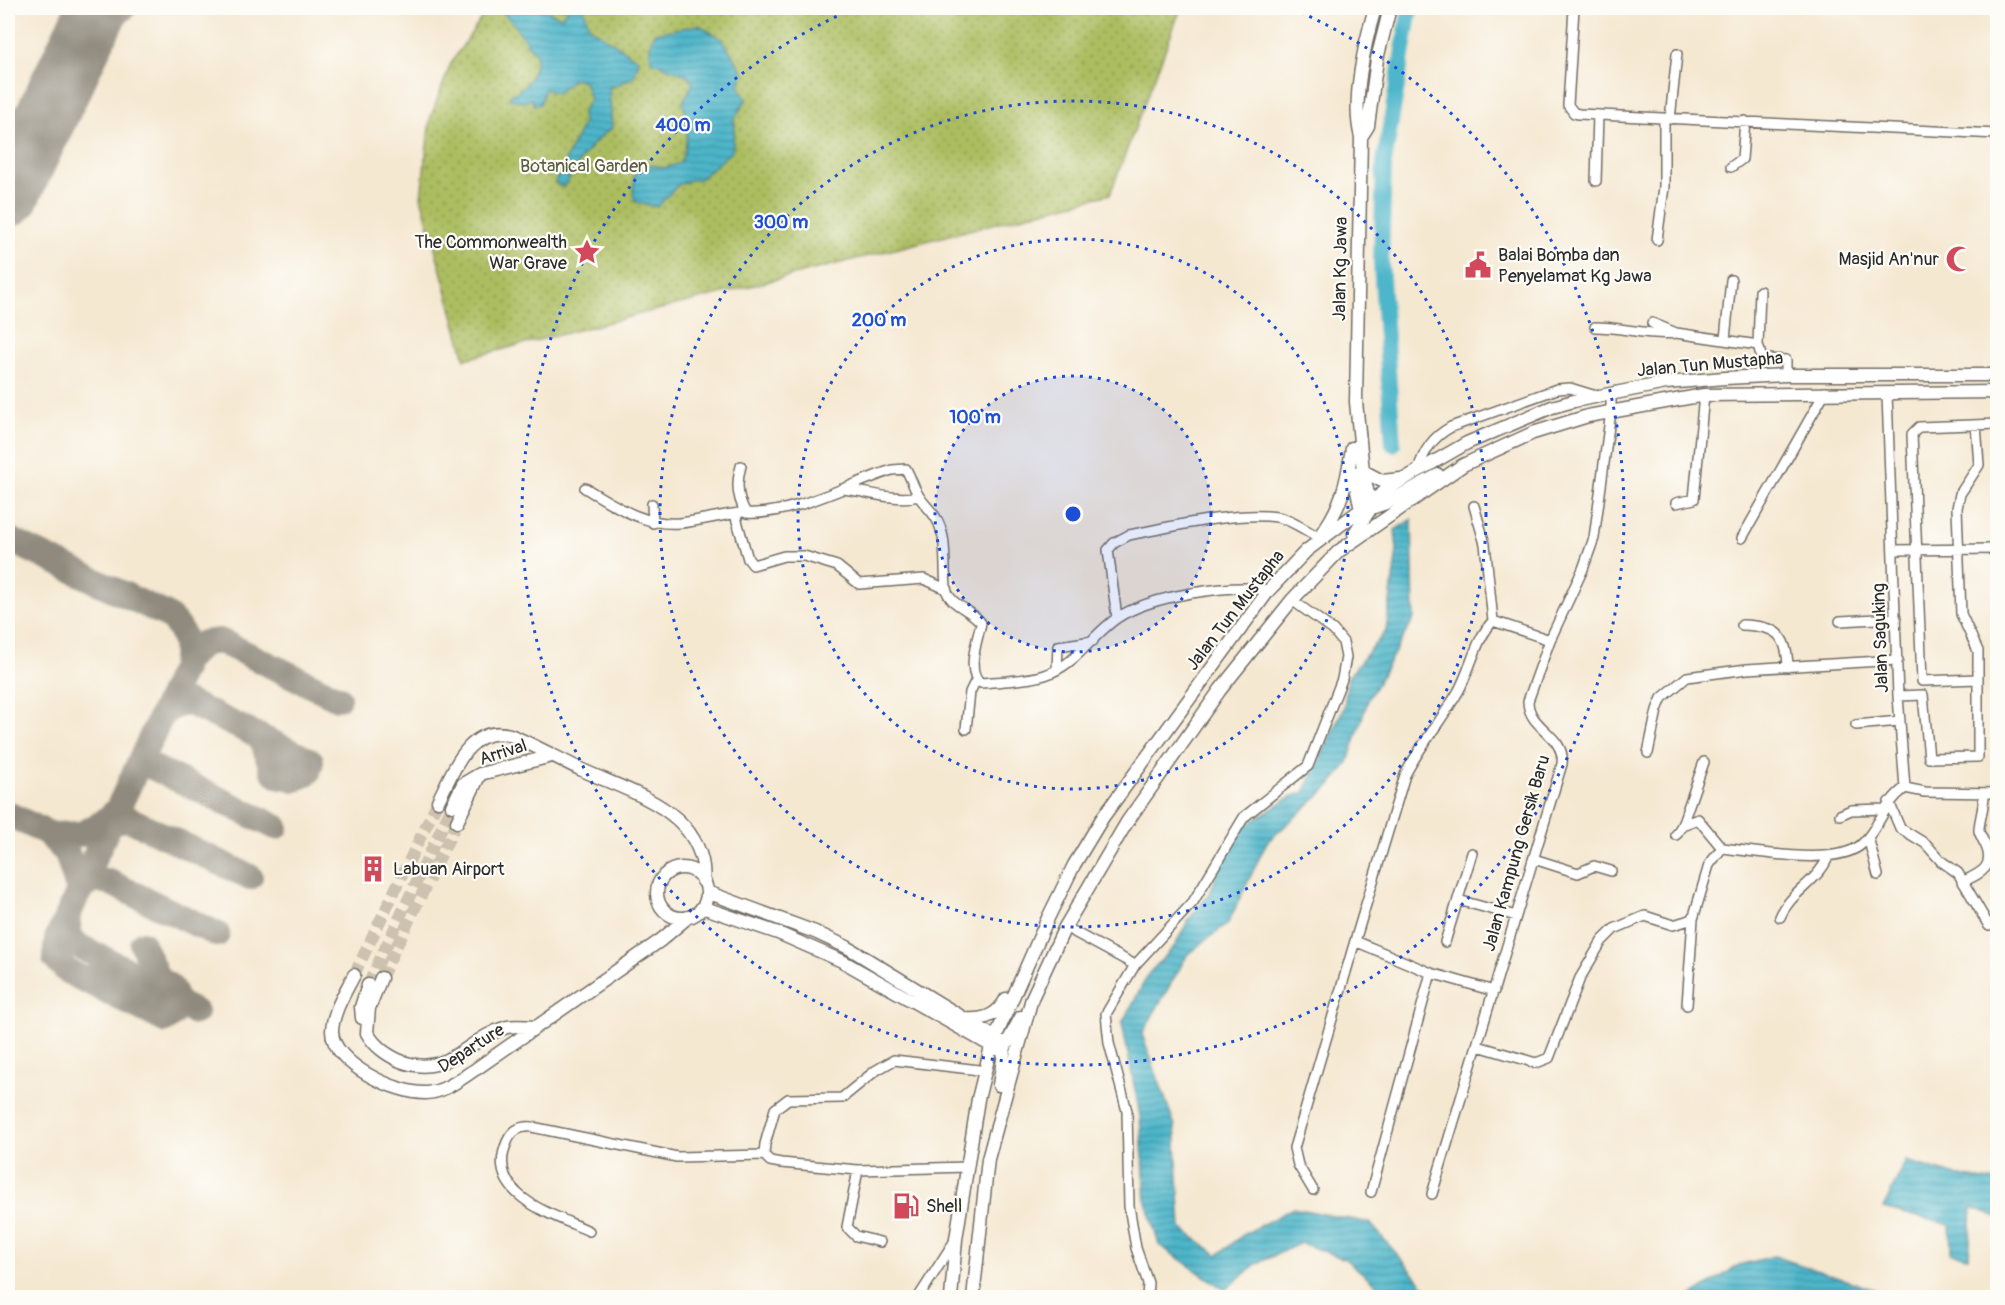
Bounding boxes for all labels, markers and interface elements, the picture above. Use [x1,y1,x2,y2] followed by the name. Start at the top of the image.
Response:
[656,114,710,137] text: 400 m
[520,155,648,178] park label: Botanical Garden
[754,211,808,234] text: 300 m
[1328,217,1353,321] street label: Jalan Kg Jawa
[415,231,567,275] place label: The Commonwealth War Grave
[572,237,602,267] place icon: The Commonwealth War Grave
[1498,244,1652,288] place label: Balai Bomba dan Penyelamat Kg Jawa
[1944,244,1974,274] mosque icon: Masjid An'nur
[1838,248,1940,271] place label: Masjid An'nur
[1463,250,1493,280] public building icon: Balai Bomba dan Penyelamat Kg Jawa
[852,309,906,332] text: 200 m
[1636,347,1784,382] street label: Jalan Tun Mustapha
[949,406,1001,429] text: 100 m
[1063,504,1083,524] centre of rings
[1181,545,1290,675] street label: Jalan Tun Mustapha
[1867,583,1894,693] street label: Jalan Saguking
[476,734,530,771] street label: Arrival
[1477,752,1556,954] street label: Jalan Kampung Gersik Baru
[358,854,388,884] building icon: Labuan Airport
[393,858,505,881] place label: Labuan Airport
[434,1018,509,1078] street label: Departure
[891,1191,921,1221] fuel station icon: Shell
[926,1195,962,1218] place label: Shell

